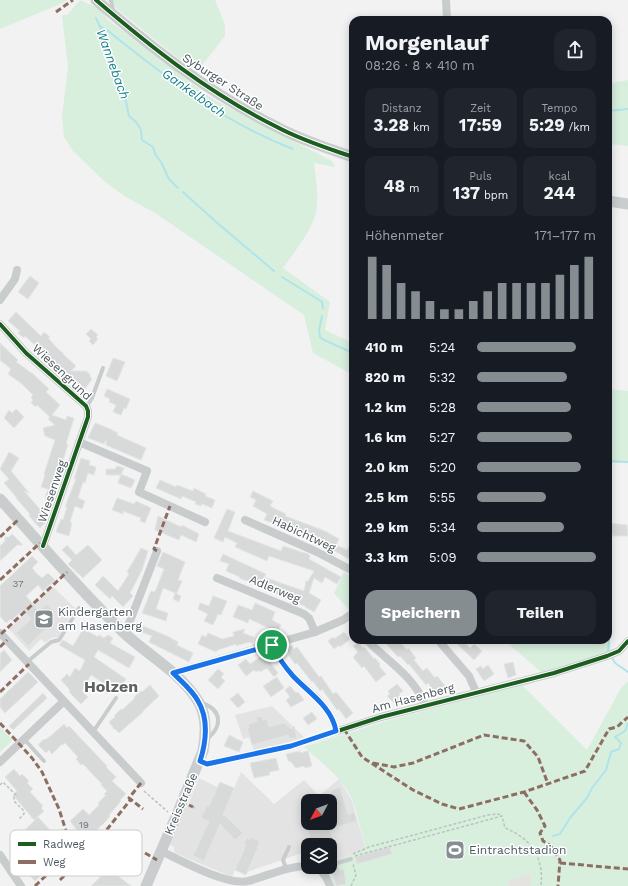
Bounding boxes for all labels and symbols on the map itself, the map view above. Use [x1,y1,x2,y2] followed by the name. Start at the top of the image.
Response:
[93,27,133,101] water label: Wannebach
[180,51,266,113] street label: Syburger Straße
[159,66,229,120] water label: Gankelbach
[29,341,95,403] street label: Wiesengrund
[35,457,69,524] street label: Wiesenweg
[270,513,339,555] street label: Habichtweg
[247,572,303,606] street label: Adlerweg
[12,578,24,589] house number: 37
[58,605,143,633] place label: Kindergarten am Hasenberg
[33,608,55,630] school or university icon: Kindergarten am Hasenberg
[255,628,289,662] pin
[84,677,138,696] district label: Holzen
[370,680,456,716] street label: Am Hasenberg
[162,771,200,837] street label: Kreisstraße
[301,794,337,830] north arrow
[79,819,89,830] house number: 19
[10,830,142,876] legend
[43,838,85,851] text: Radweg
[444,839,466,861] sports icon: Eintrachtstadion
[469,843,566,857] place label: Eintrachtstadion
[43,856,66,869] text: Weg

